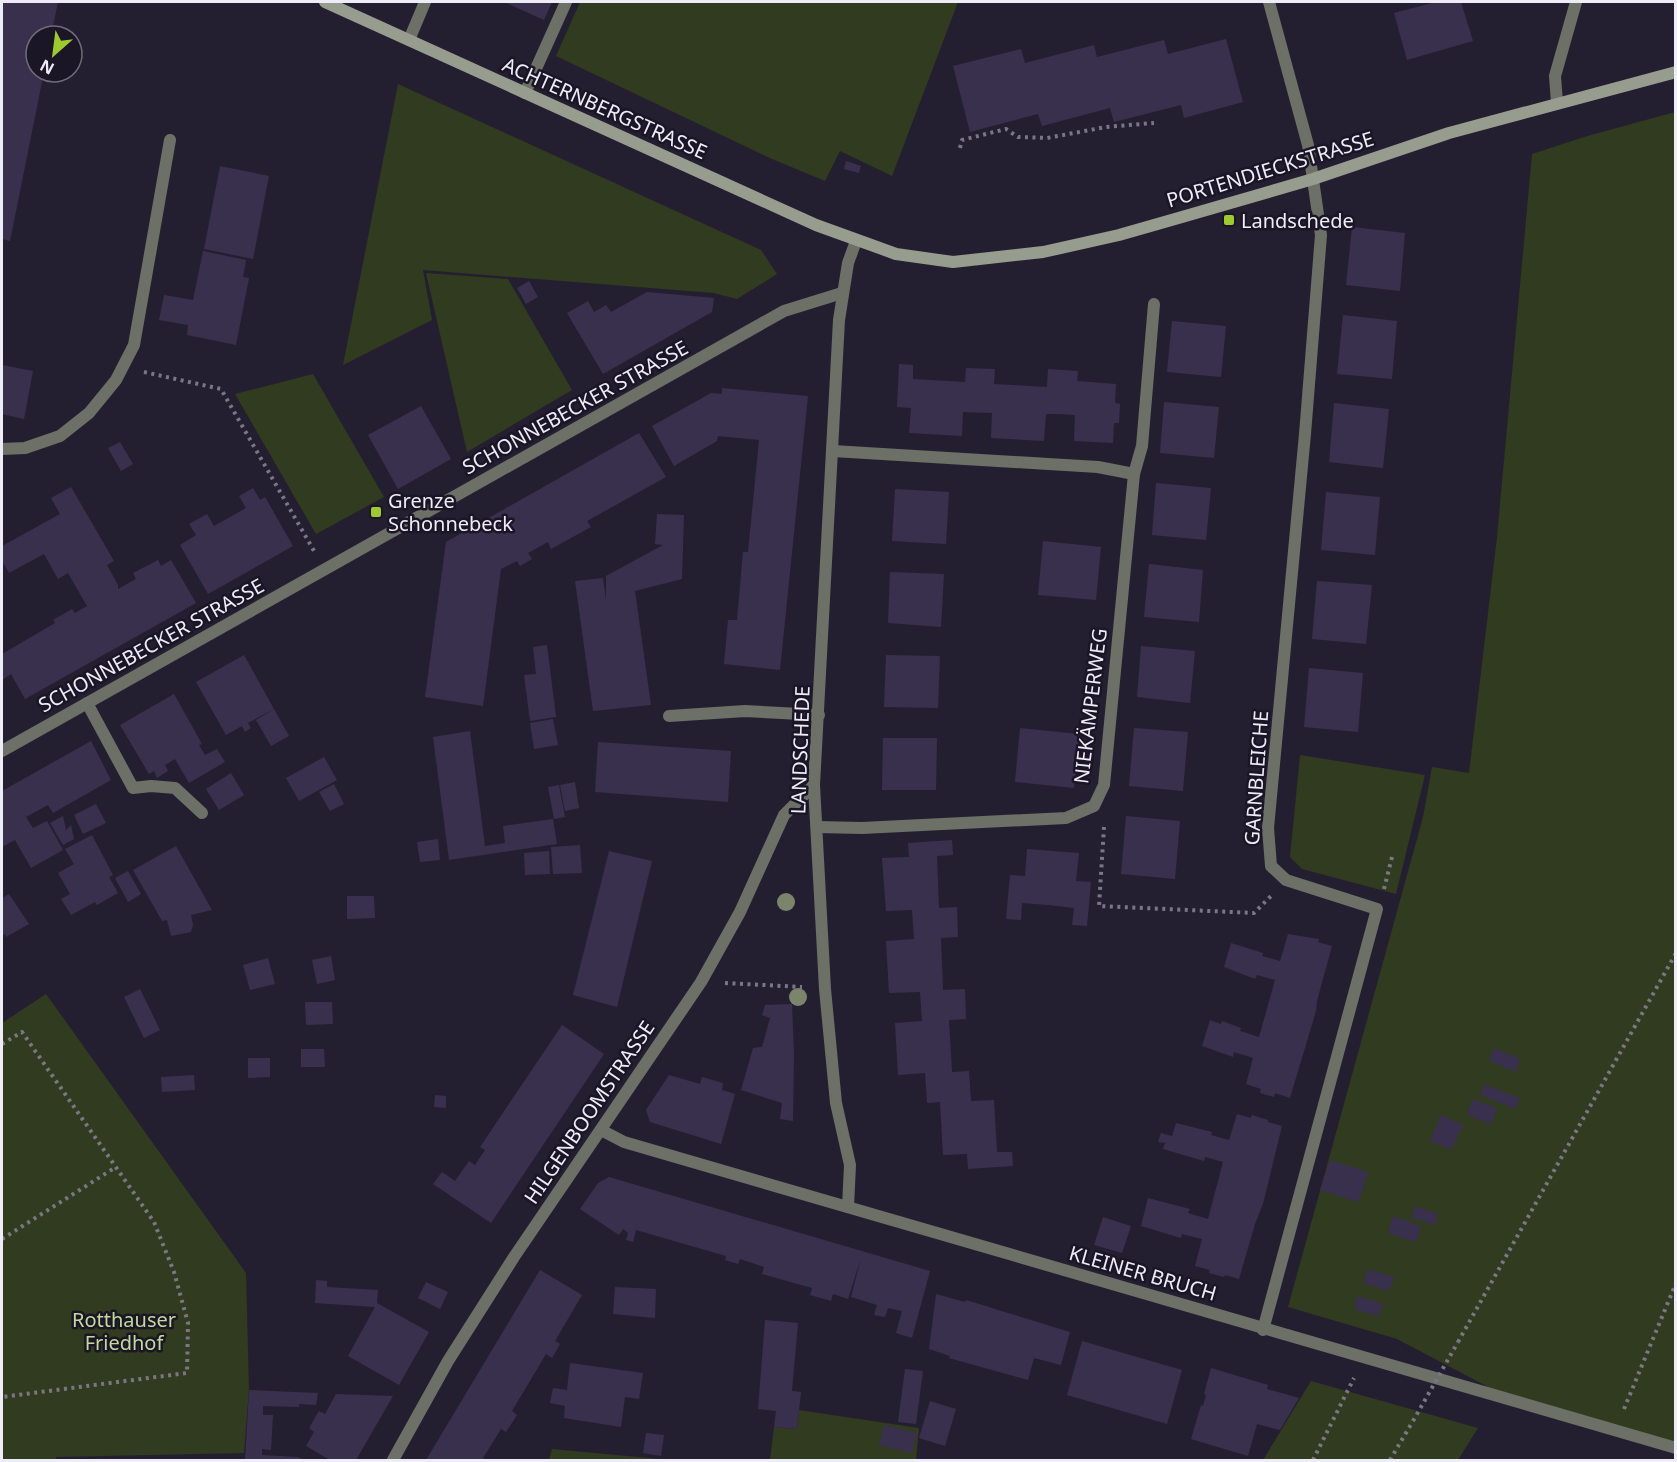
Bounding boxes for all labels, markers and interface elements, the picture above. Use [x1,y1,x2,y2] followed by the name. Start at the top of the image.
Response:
[24,24,84,84] north arrow
[498,51,712,165] street label: ACHTERNBERGSTRASSE
[36,54,58,80] text: N
[1163,125,1377,213] street label: PORTENDIECKSTRASSE
[1241,207,1354,234] place label: Landschede
[1222,213,1236,227] marker: Landschede
[457,334,693,480] street label: SCHONNEBECKER STRASSE
[388,487,513,537] place label: Grenze Schonnebeck
[369,505,383,519] marker: Grenze Schonnebeck
[33,572,269,718] street label: SCHONNEBECKER STRASSE
[1067,627,1113,785] street label: NIEKÄMPERWEG
[784,685,816,815] street label: LANDSCHEDE
[1238,710,1274,846] street label: GARNBLEICHE
[518,1015,660,1209] street label: HILGENBOOMSTRASSE
[1066,1239,1220,1307] street label: KLEINER BRUCH
[72,1306,176,1356] park label: Rotthauser Friedhof

